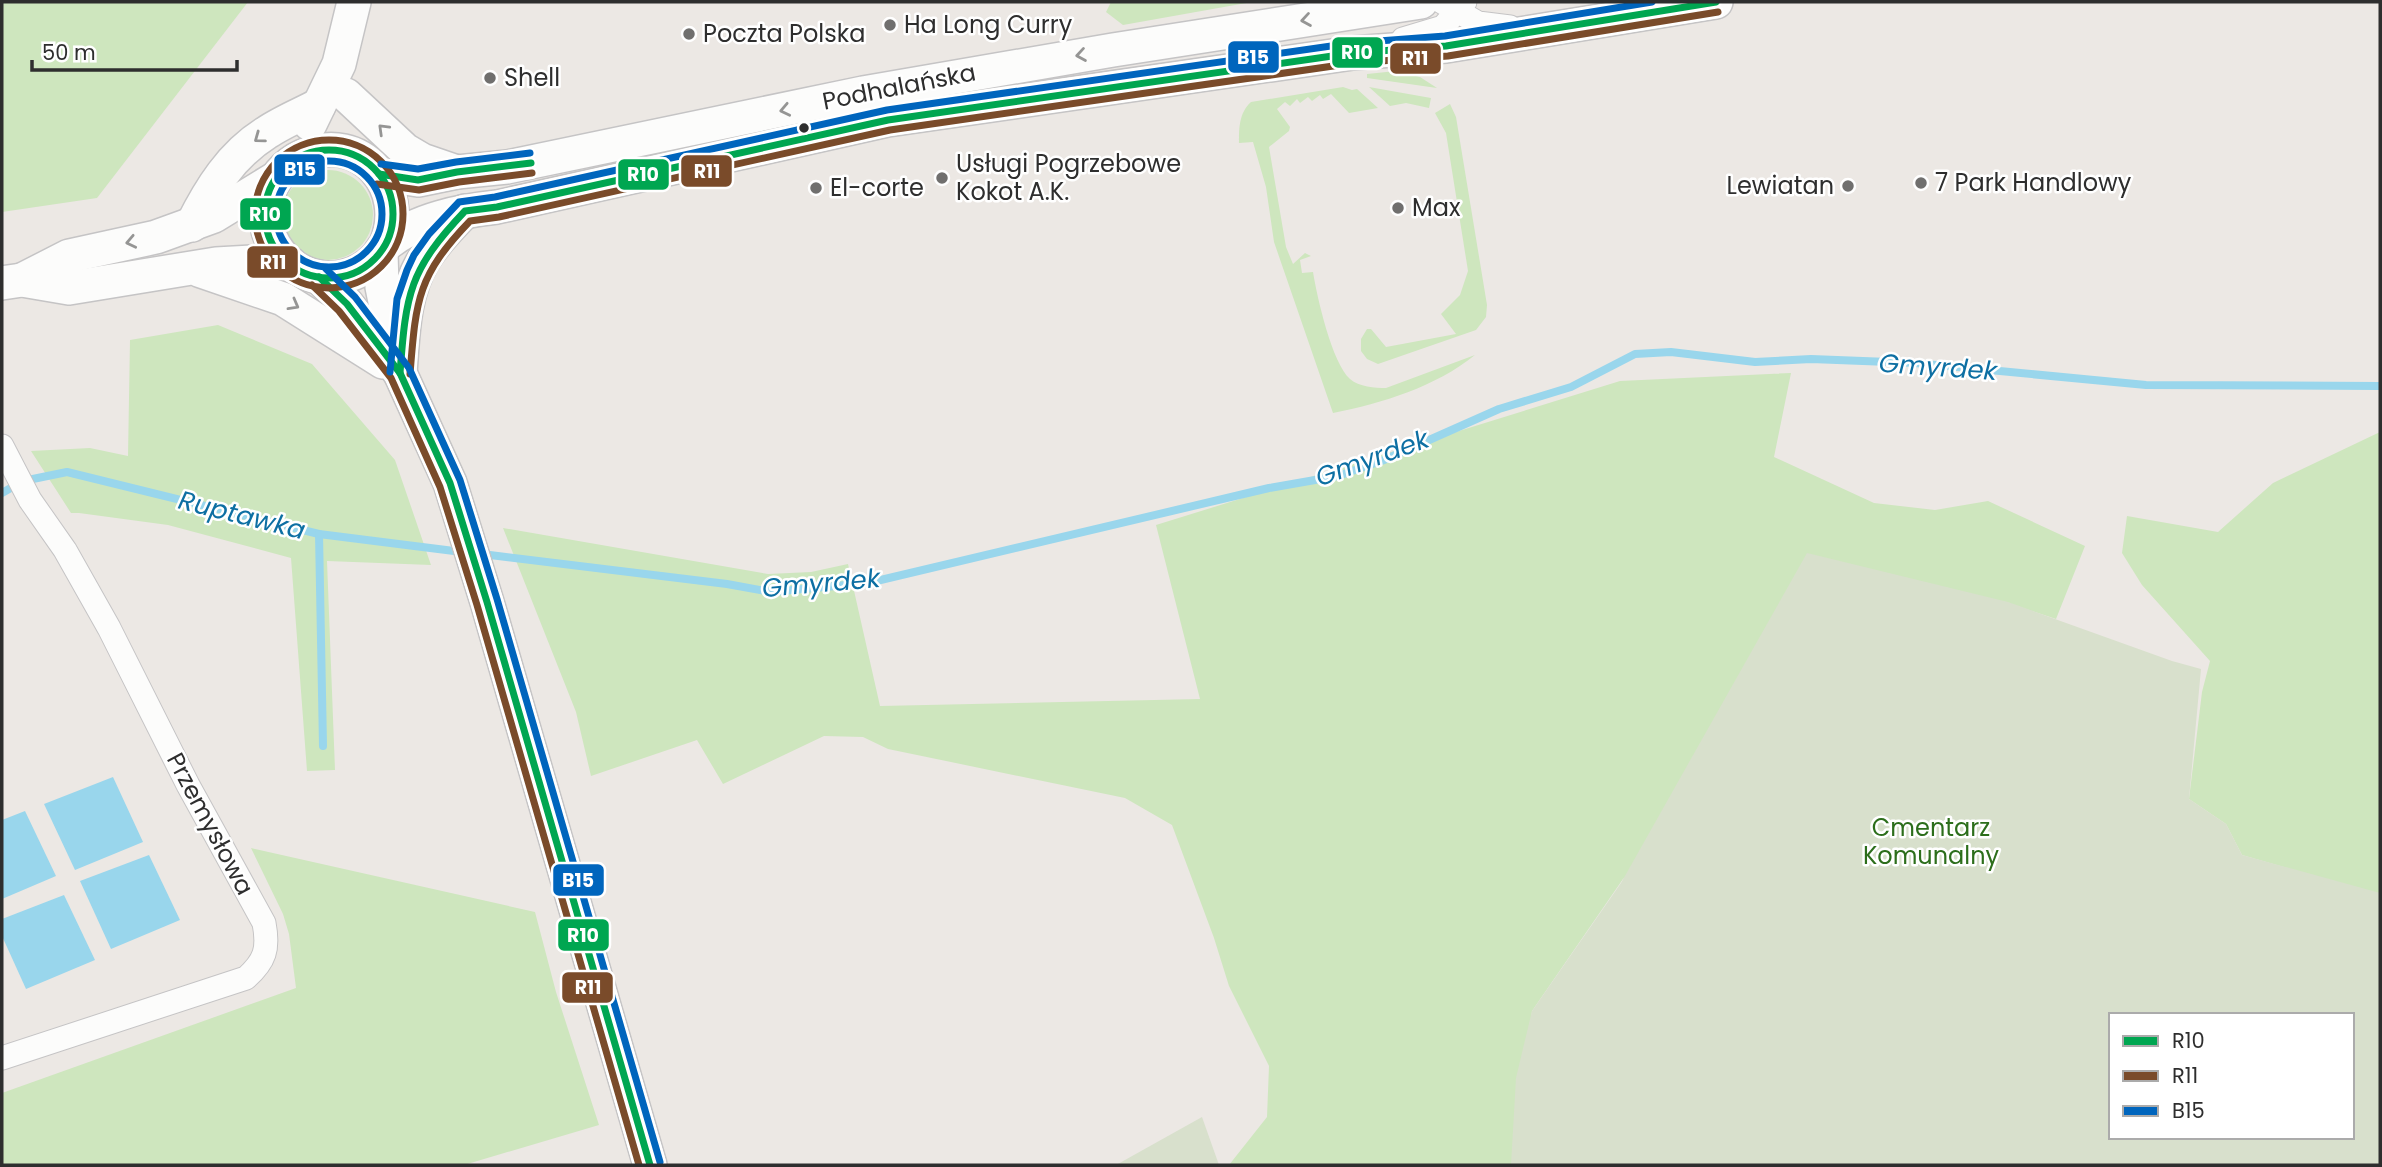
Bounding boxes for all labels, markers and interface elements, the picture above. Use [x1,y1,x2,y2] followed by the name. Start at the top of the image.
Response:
[904,8,1073,41] place label: Ha Long Curry
[1300,12,1312,27] one-way arrow
[703,17,865,50] place label: Poczta Polska
[882,17,898,33] marker: Ha Long Curry
[681,26,697,42] marker: Poczta Polska
[32,28,236,72] scale bar
[1331,36,1384,69] line badge: R10
[42,38,96,67] text: 50 m
[1341,39,1373,66] text: R10
[1227,40,1280,74] line badge: B15
[1389,42,1442,75] line badge: R11
[1237,44,1269,71] text: B15
[1402,45,1428,72] text: R11
[1075,47,1087,62] one-way arrow
[819,55,978,118] street label: Podhalańska
[504,61,560,94] place label: Shell
[482,70,498,86] marker: Shell
[779,101,791,116] one-way arrow
[797,121,811,135] unlabelled marker
[378,125,391,138] one-way arrow
[254,130,267,142] one-way arrow
[956,147,1181,208] place label: Usługi Pogrzebowe Kokot A.K.
[273,153,326,186] line badge: B15
[680,154,733,188] line badge: R11
[284,156,316,183] text: B15
[617,158,670,191] line badge: R10
[694,158,720,185] text: R11
[627,161,659,188] text: R10
[1935,166,2132,199] place label: 7 Park Handlowy
[1727,169,1834,202] place label: Lewiatan
[934,170,950,186] marker: Usługi Pogrzebowe Kokot A.K.
[830,171,924,204] place label: El-corte
[1913,175,1929,191] marker: 7 Park Handlowy
[1840,178,1856,194] marker: Lewiatan
[808,180,824,196] marker: El-corte
[1412,191,1461,224] place label: Max
[239,197,292,231] line badge: R10
[1390,200,1406,216] marker: Max
[249,201,281,228] text: R10
[125,234,137,249] one-way arrow
[246,245,299,279] line badge: R11
[260,249,286,276] text: R11
[287,297,299,311] one-way arrow
[1878,345,2000,389] water label: Gmyrdek
[1310,420,1435,495] water label: Gmyrdek
[175,482,309,548] water label: Ruptawka
[760,560,883,606] water label: Gmyrdek
[159,747,262,901] street label: Przemysłowa
[1863,811,2000,872] park label: Cmentarz Komunalny
[552,863,605,897] line badge: B15
[562,867,594,894] text: B15
[557,918,610,952] line badge: R10
[567,922,599,949] text: R10
[561,971,614,1004] line badge: R11
[575,974,601,1001] text: R11
[2109,1013,2354,1139] legend
[2172,1026,2205,1055] text: R10
[2172,1061,2198,1090] text: R11
[2172,1096,2205,1125] text: B15

